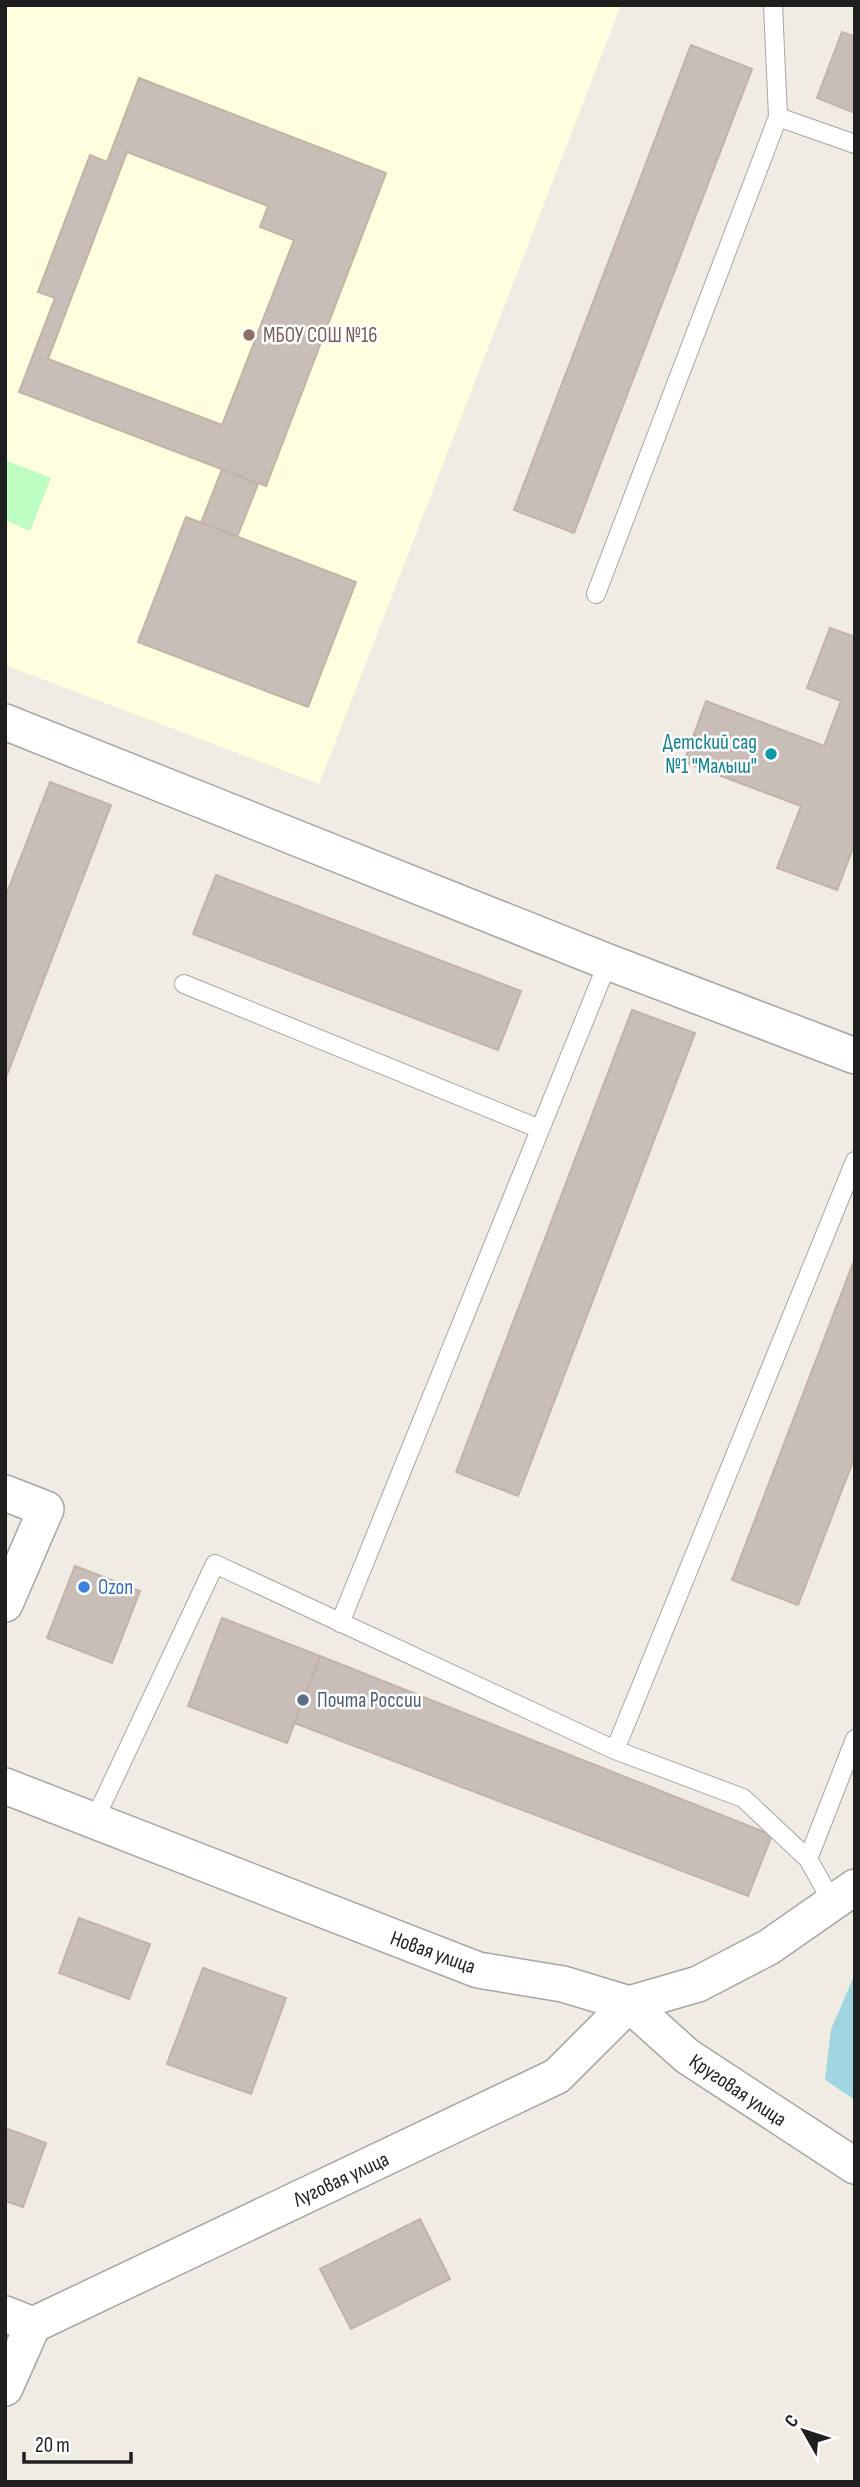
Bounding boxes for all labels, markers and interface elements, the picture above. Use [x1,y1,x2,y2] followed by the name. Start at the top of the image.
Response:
[263,323,377,348] place label: МБОУ СОШ №16
[241,327,257,343] marker: МБОУ СОШ №16
[663,730,757,779] place label: Детский сад №1 "Малыш"
[763,746,779,762] marker: Детский сад №1 "Малыш"
[98,1575,133,1600] place label: Ozon
[76,1579,92,1595] marker: Ozon
[317,1688,422,1713] place label: Почта России
[295,1692,311,1708] marker: Почта России
[387,1926,479,1979] street label: Новая улица
[684,2049,791,2132] street label: Круговая улица
[289,2147,393,2213] street label: Луговая улица
[769,2396,839,2466] north arrow
[780,2410,804,2432] text: С
[24,2420,131,2464] scale bar
[35,2433,70,2458] text: 20 m

